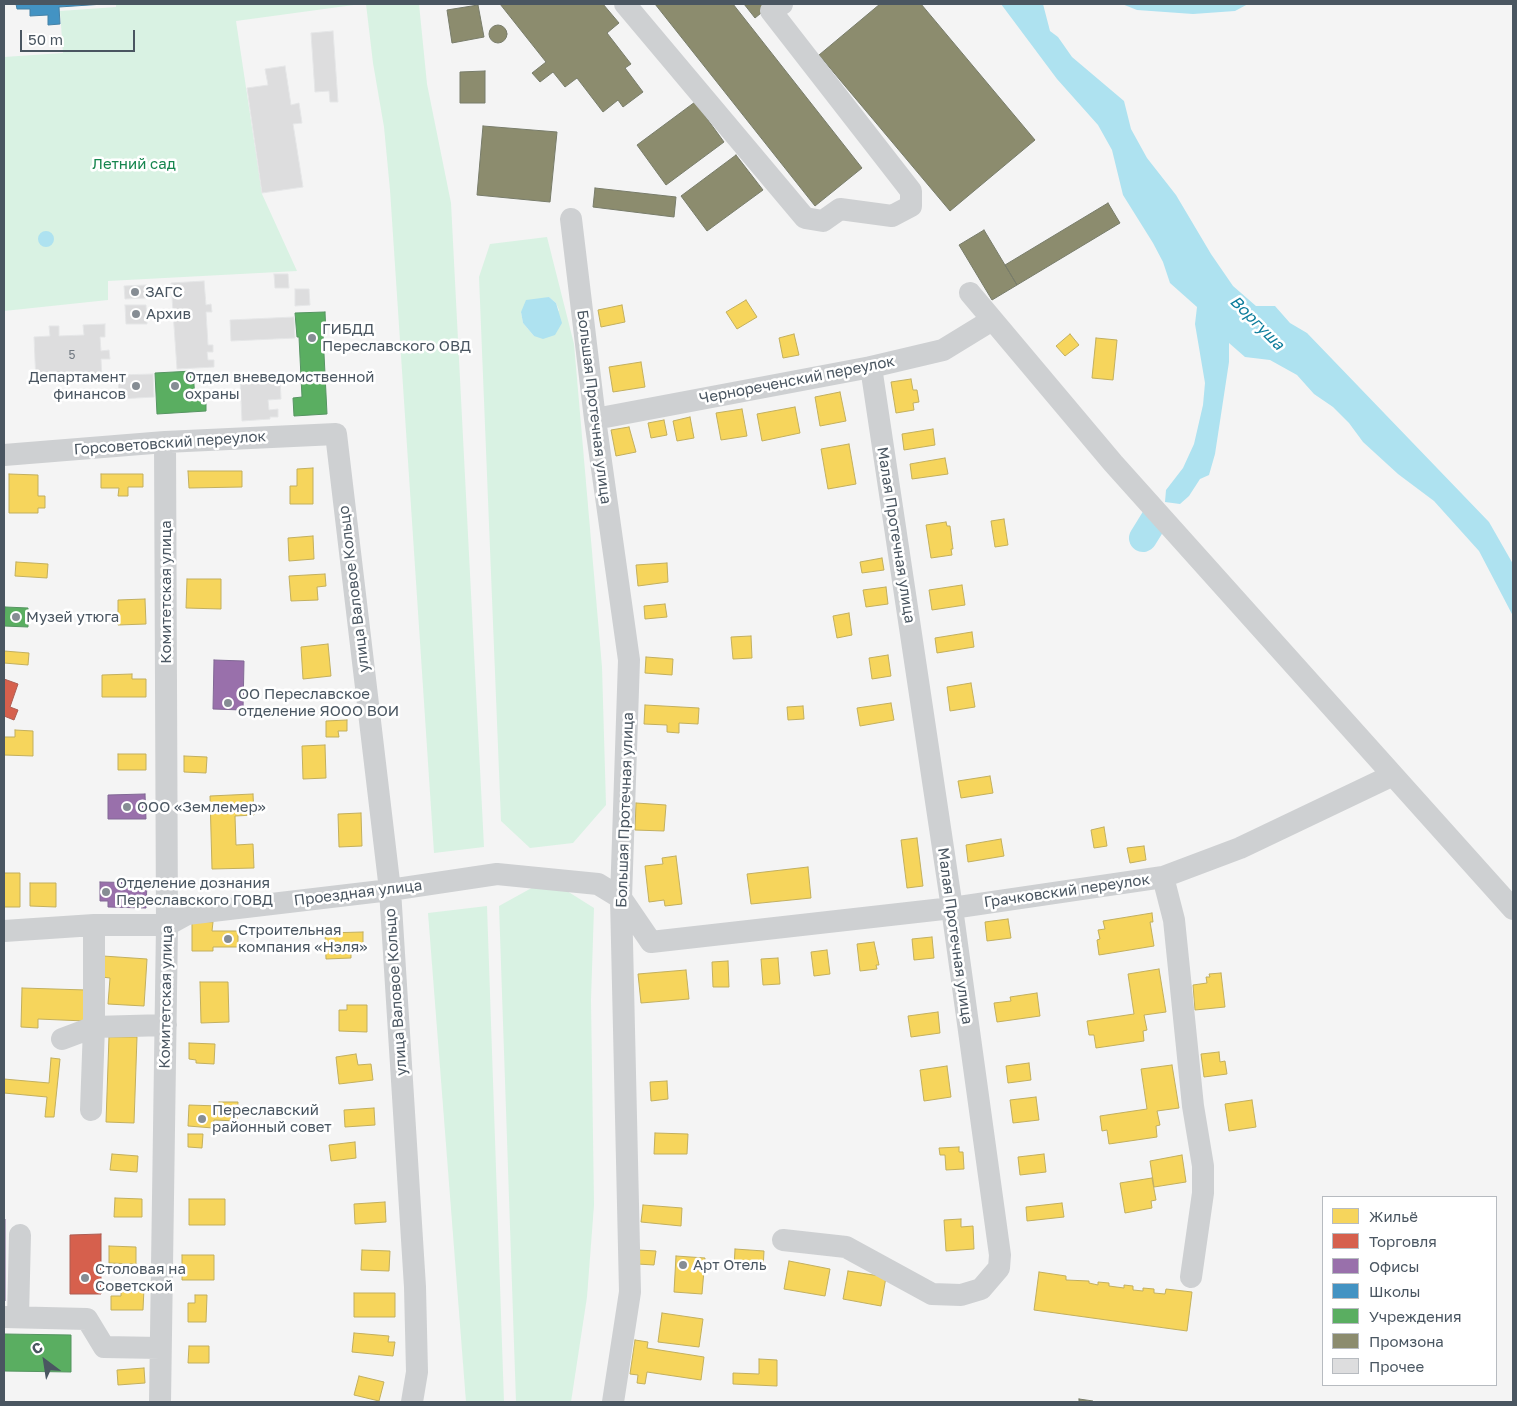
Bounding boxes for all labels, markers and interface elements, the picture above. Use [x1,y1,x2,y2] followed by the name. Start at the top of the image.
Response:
[22,20,138,52] scale bar
[28,30,63,48] text: 50 m
[92,155,176,173] park label: Летний сад
[145,283,183,301] place label: ЗАГС
[129,286,141,298] marker: ЗАГС
[1226,292,1288,354] water label: Воргуша
[146,305,191,323] place label: Архив
[130,308,142,320] marker: Архив
[573,309,615,505] street label: Большая Протечная улица
[322,320,471,355] place label: ГИБДД Переславского ОВД
[306,332,318,344] marker: ГИБДД Переславского ОВД
[69,348,75,362] house number: 5
[698,352,896,408] street label: Чернореченский переулок
[28,368,126,403] place label: Департамент финансов
[185,368,374,403] place label: Отдел вневедомственной охраны
[130,380,142,392] marker: Департамент финансов
[169,380,181,392] marker: Отдел вневедомственной охраны
[73,427,267,459] street label: Горсоветовский переулок
[873,446,919,624] street label: Малая Протечная улица
[335,505,373,673] street label: улица Валовое Кольцо
[157,520,175,664] street label: Комитетская улица
[26,608,119,626] place label: Музей утюга
[10,611,22,623] marker: Музей утюга
[238,685,399,720] place label: ОО Переславское отделение ЯООО ВОИ
[222,697,234,709] marker: ОО Переславское отделение ЯООО ВОИ
[613,712,637,908] street label: Большая Протечная улица
[137,798,266,816] place label: ООО «Землемер»
[121,801,133,813] marker: ООО «Землемер»
[934,846,976,1026] street label: Малая Протечная улица
[983,870,1151,912] street label: Грачковский переулок
[116,874,273,909] place label: Отделение дознания Переславского ГОВД
[293,876,423,910] street label: Проездная улица
[100,886,112,898] marker: Отделение дознания Переславского ГОВД
[381,908,411,1076] street label: улица Валовое Кольцо
[238,921,367,956] place label: Строительная компания «Нэля»
[156,925,176,1069] street label: Комитетская улица
[222,933,234,945] marker: Строительная компания «Нэля»
[212,1101,332,1136] place label: Переславский районный совет
[196,1113,208,1125] marker: Переславский районный совет
[1322,1196,1497,1386] legend
[1369,1207,1418,1225] text: Жильё
[1369,1232,1437,1250] text: Торговля
[693,1256,767,1274] place label: Арт Отель
[1369,1257,1419,1275] text: Офисы
[677,1259,689,1271] marker: Арт Отель
[95,1260,186,1295] place label: Столовая на Советской
[79,1272,91,1284] marker: Столовая на Советской
[1369,1282,1420,1300] text: Школы
[1369,1307,1461,1325] text: Учреждения
[1369,1332,1444,1350] text: Промзона
[20,1336,70,1386] north arrow
[28,1338,46,1358] text: С
[1369,1357,1424,1375] text: Прочее

